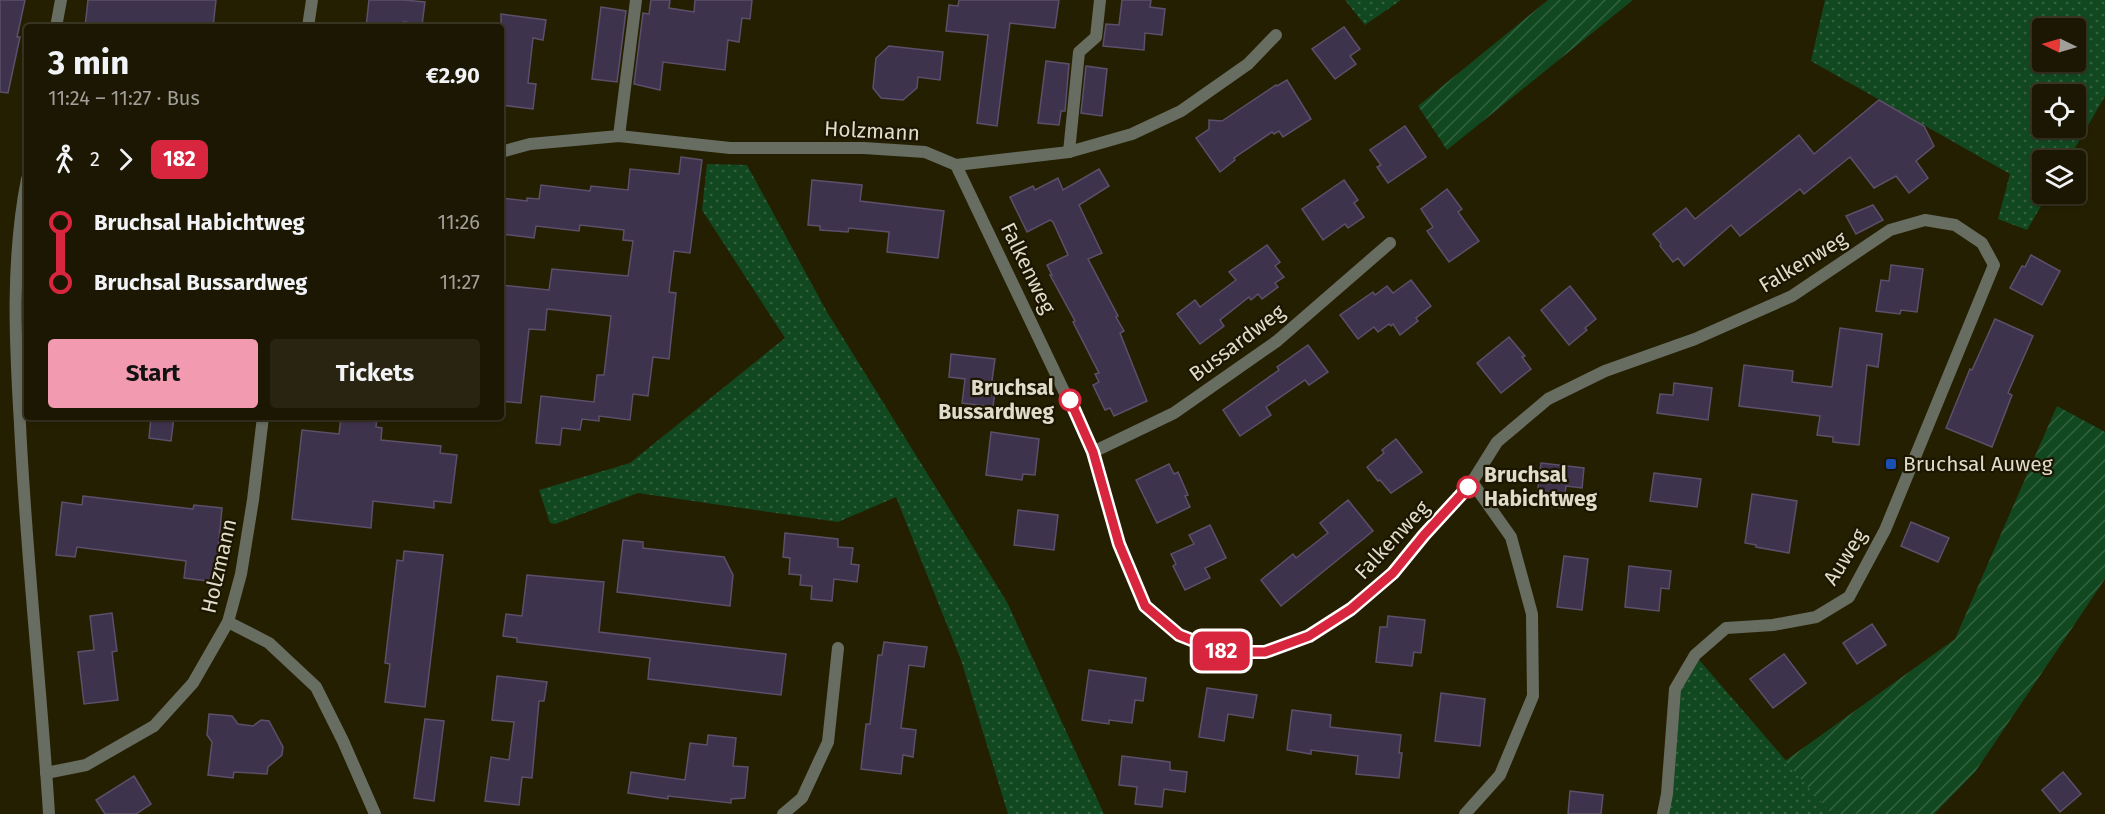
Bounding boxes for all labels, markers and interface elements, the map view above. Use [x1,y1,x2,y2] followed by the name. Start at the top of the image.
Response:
[2032,18,2086,72] north arrow
[2032,18,2086,204] map controls
[48,43,129,83] text: 3 min
[426,62,480,89] text: €2.90
[2032,84,2086,138] button: locate
[48,86,200,110] text: 11:24 – 11:27 · Bus
[823,116,921,146] street label: Holzmann
[48,143,81,176] icon: walk
[109,143,142,176] icon: forward
[163,146,196,172] text: 182
[90,147,100,171] text: 2
[2032,150,2086,204] button: layers
[94,209,305,236] text: Bruchsal Habichtweg
[438,210,480,234] text: 11:26
[995,218,1061,318] street label: Falkenweg
[1754,226,1852,298] street label: Falkenweg
[94,269,307,296] text: Bruchsal Bussardweg
[440,270,480,294] text: 11:27
[1184,299,1290,387] street label: Bussardweg
[48,339,258,408] button: Start
[270,339,480,408] button: Tickets
[938,375,1055,425] place label: Bruchsal Bussardweg
[1059,389,1081,411] marker: Bruchsal Bussardweg
[1903,451,2053,477] place label: Bruchsal Auweg
[1884,457,1898,471] marker: Bruchsal Auweg
[1484,462,1598,512] place label: Bruchsal Habichtweg
[1457,476,1479,498] marker: Bruchsal Habichtweg
[1349,495,1435,585] street label: Falkenweg
[196,516,242,616] street label: Holzmann
[1818,524,1872,590] street label: Auweg
[1186,632,1256,670] line badge: 182
[1205,638,1237,664] text: 182

